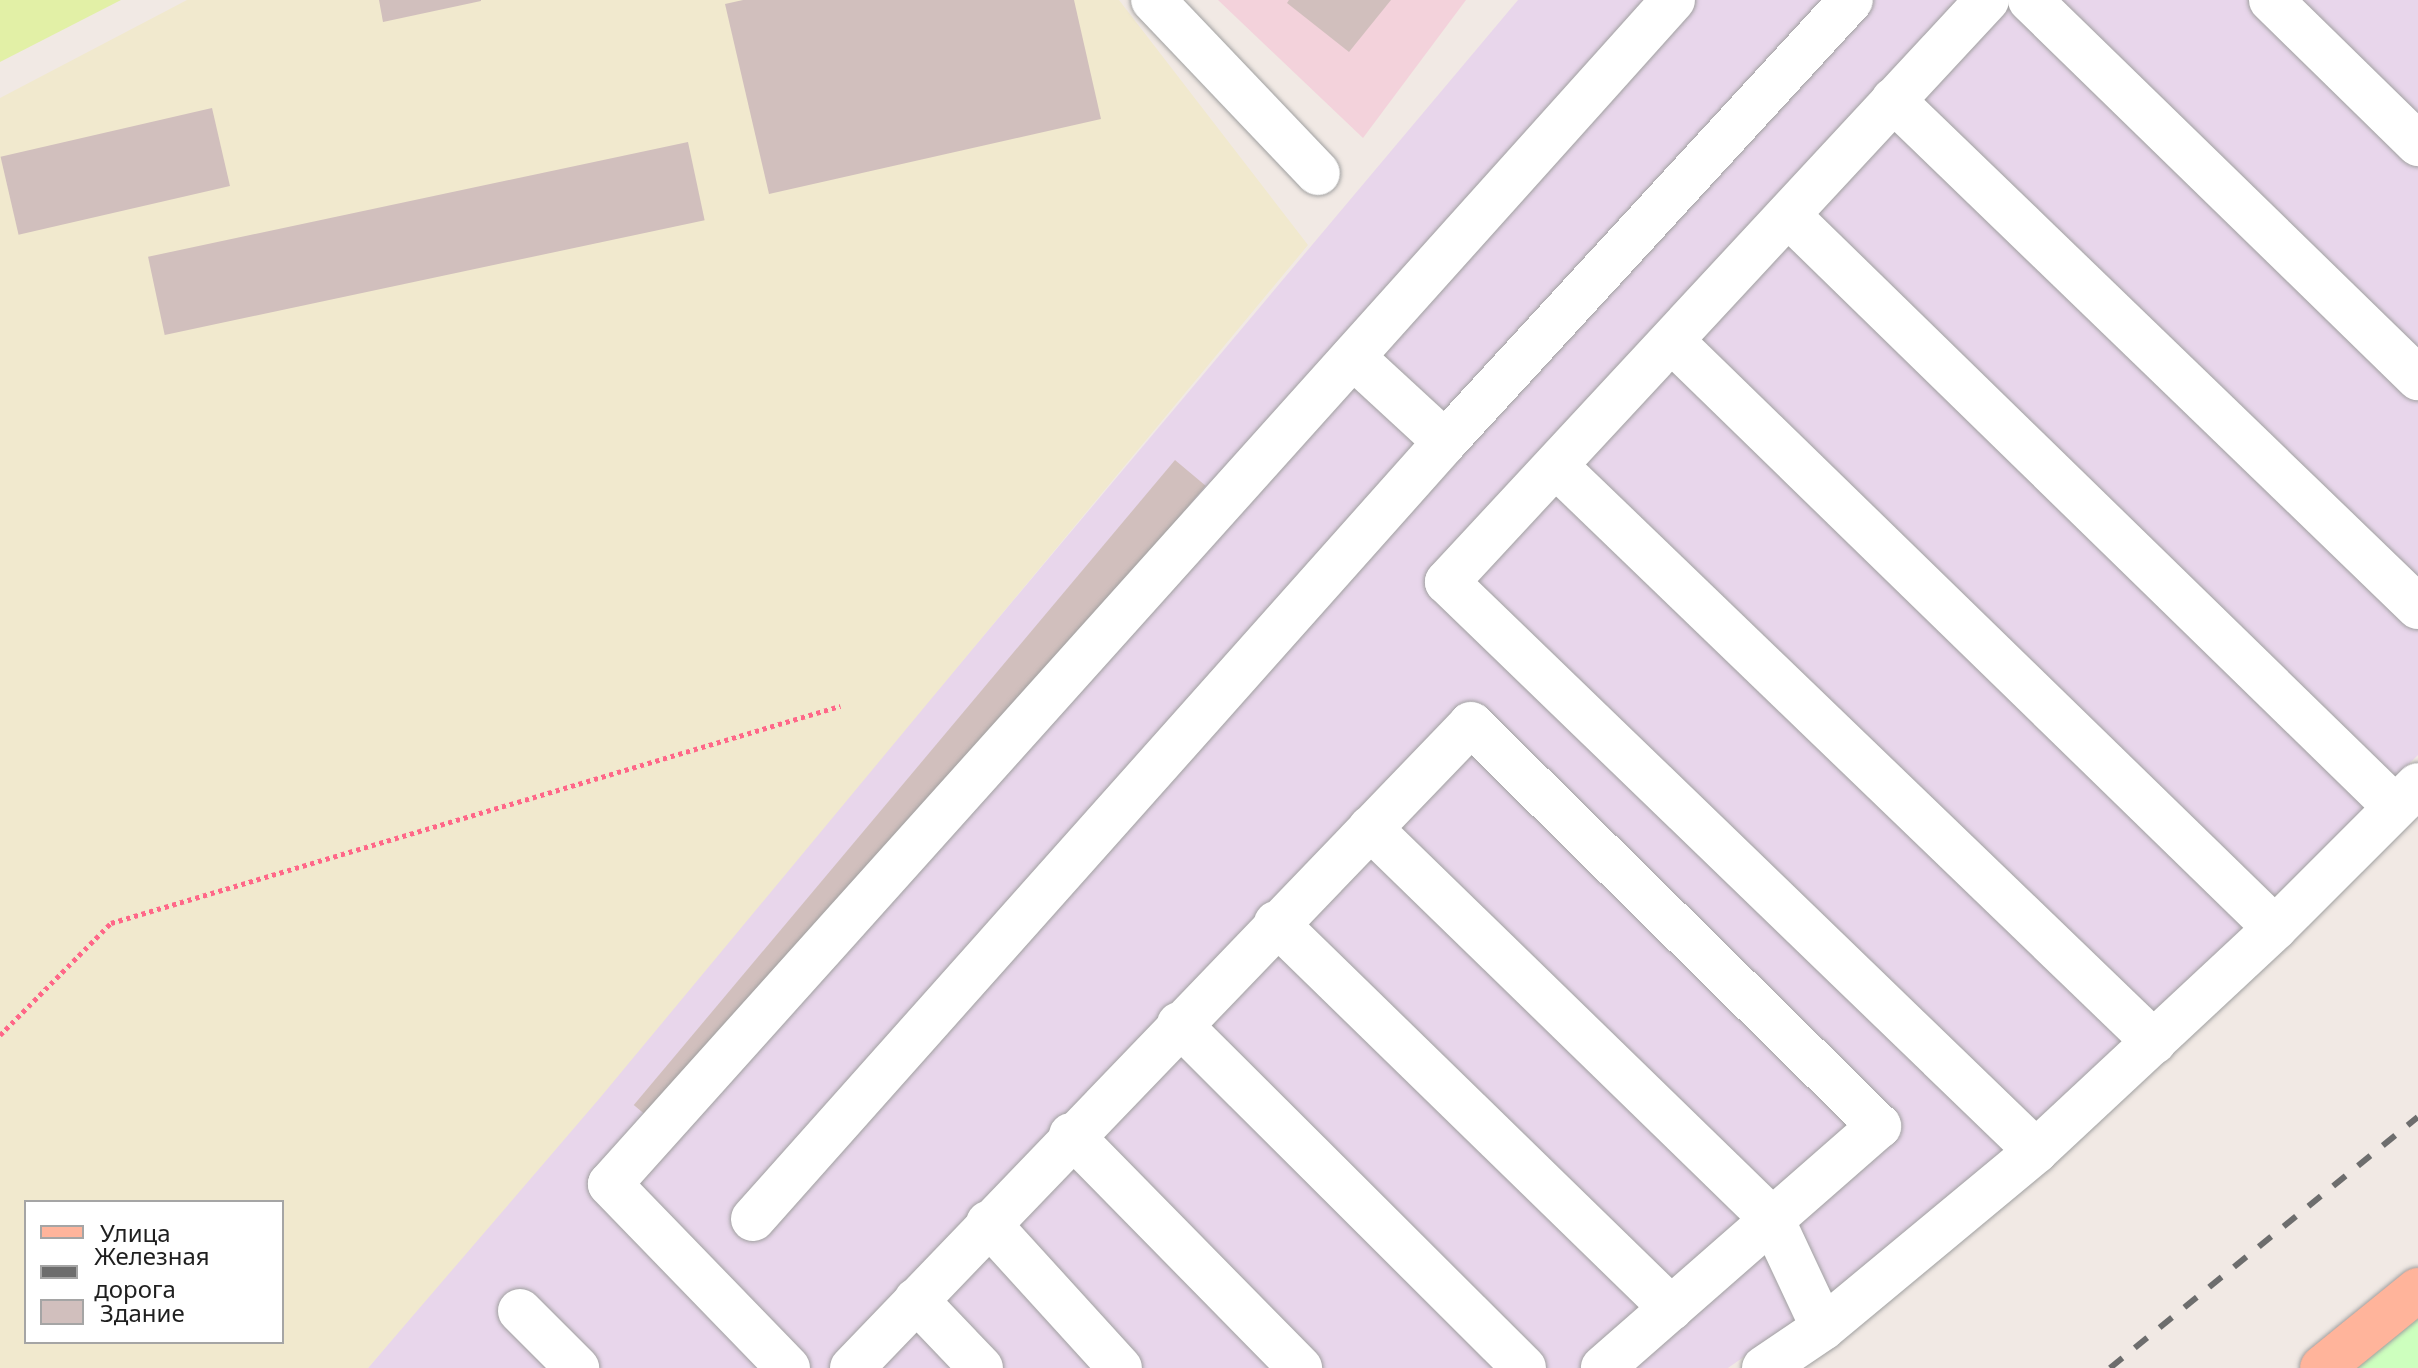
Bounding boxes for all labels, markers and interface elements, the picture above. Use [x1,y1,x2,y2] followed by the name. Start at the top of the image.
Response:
[24,1200,284,1344] legend
[100,1216,171,1249] text: Улица
[94,1239,210,1305] text: Железная дорога
[100,1296,185,1329] text: Здание

